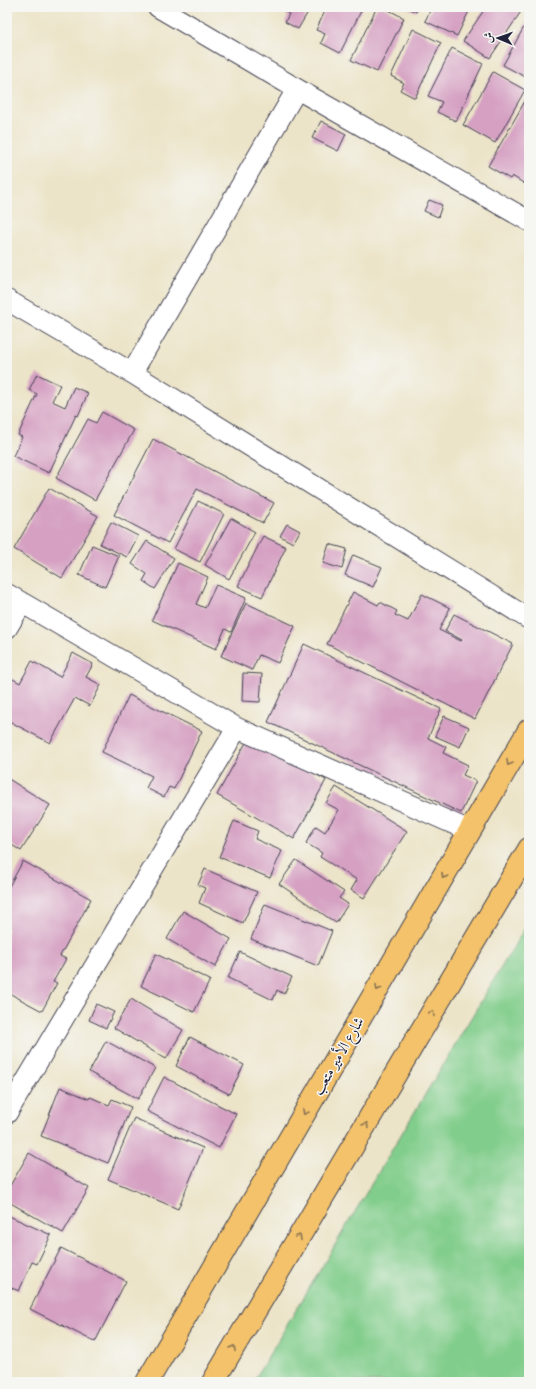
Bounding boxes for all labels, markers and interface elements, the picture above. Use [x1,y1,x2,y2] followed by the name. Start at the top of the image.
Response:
[478,18,518,58] north arrow
[481,32,495,43] text: ش
[507,759,514,767] one-way arrow
[441,872,448,879] one-way arrow
[375,984,382,991] one-way arrow
[427,1010,434,1017] one-way arrow
[307,1013,371,1100] street label: شارع الأمير متعب
[303,1108,310,1115] one-way arrow
[361,1122,368,1129] one-way arrow
[295,1234,302,1241] one-way arrow
[228,1345,235,1352] one-way arrow

